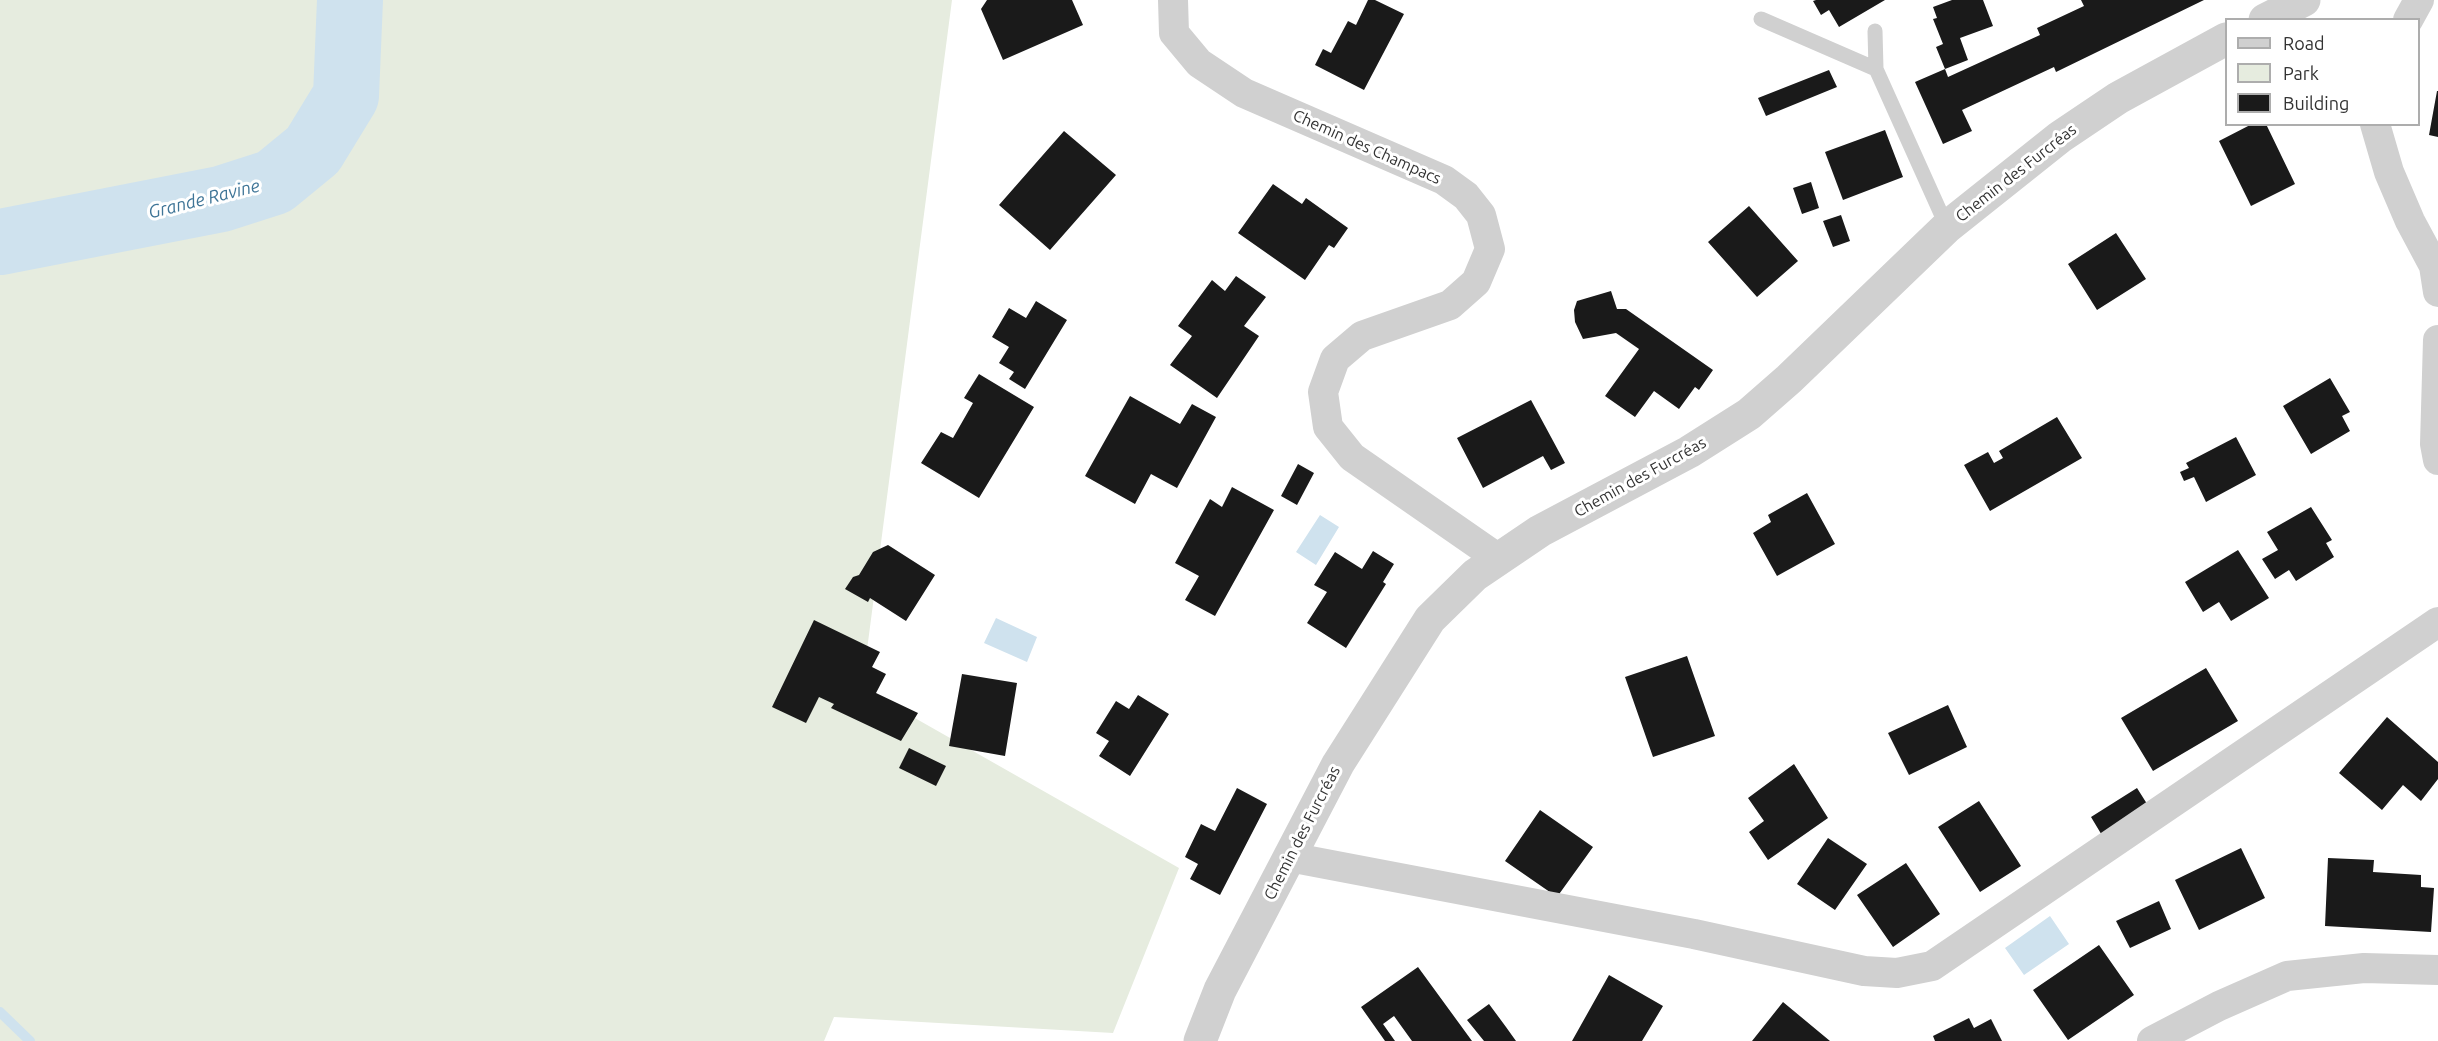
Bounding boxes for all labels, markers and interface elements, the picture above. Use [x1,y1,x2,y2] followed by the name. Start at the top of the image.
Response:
[2225,18,2420,126] legend
[2283,33,2325,53] text: Road
[2283,63,2319,83] text: Park
[2283,93,2349,113] text: Building
[1290,106,1444,188] street label: Chemin des Champacs
[1952,120,2080,226] street label: Chemin des Furcréas
[146,175,262,223] water label: Grande Ravine
[1571,433,1709,521] street label: Chemin des Furcréas
[1260,763,1344,903] street label: Chemin des Furcréas

